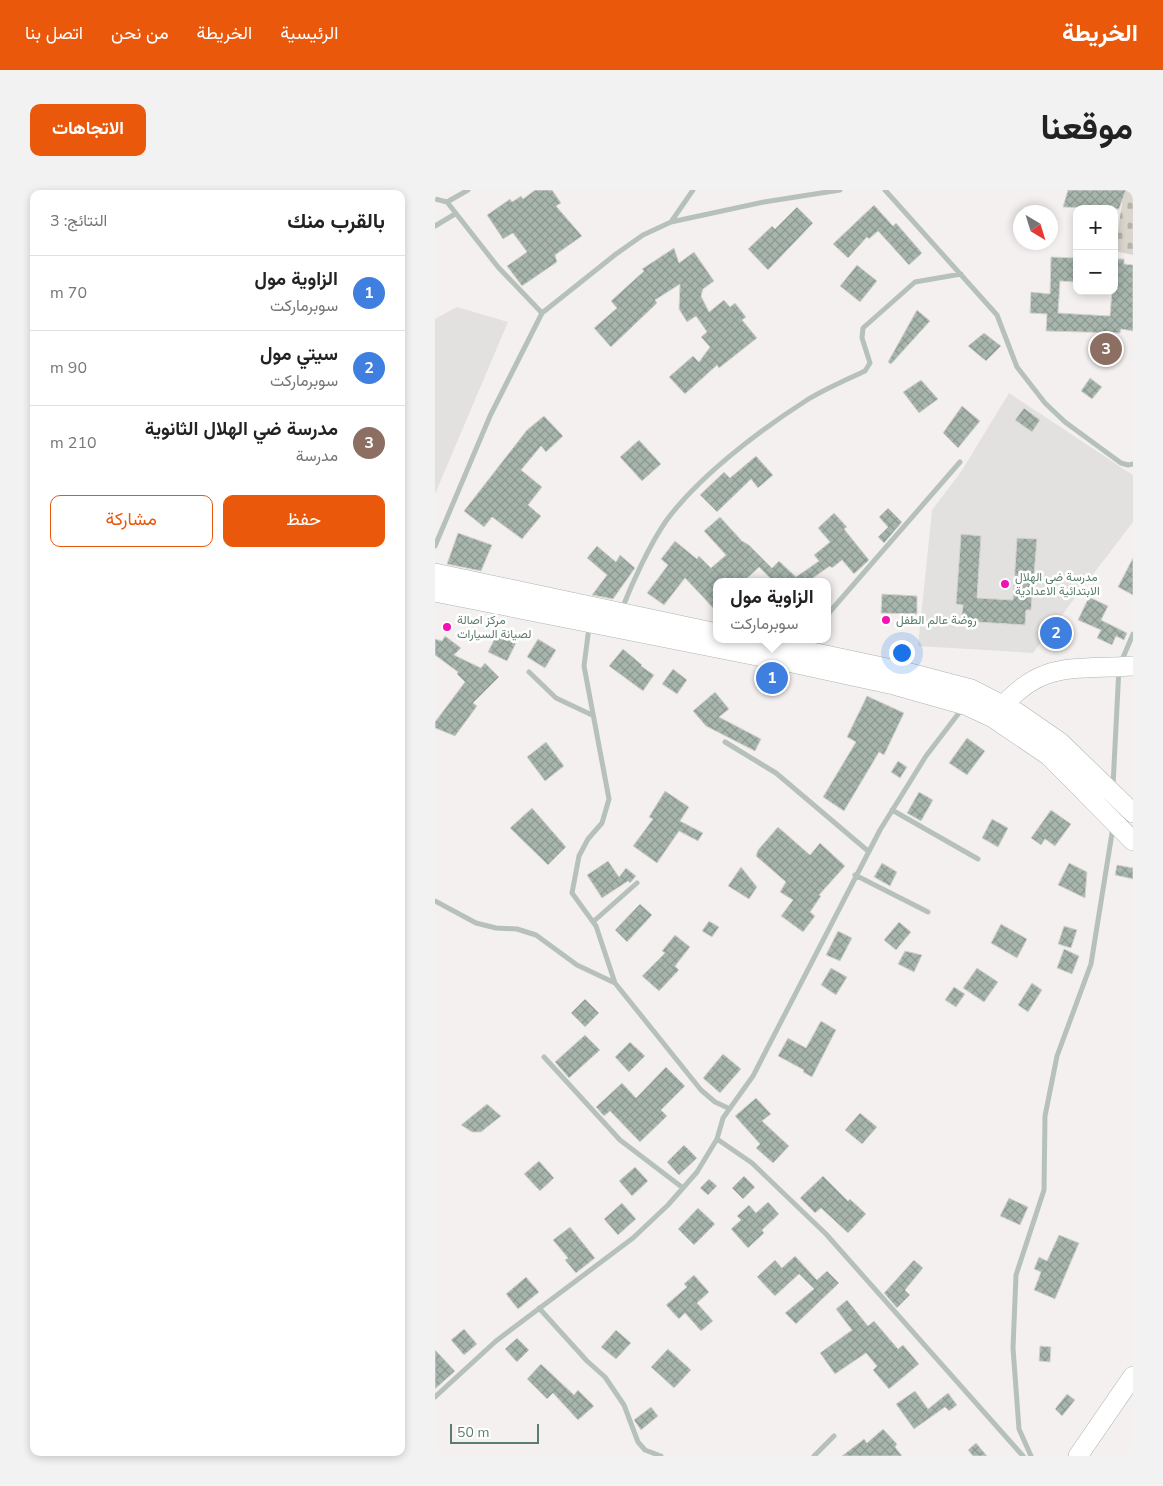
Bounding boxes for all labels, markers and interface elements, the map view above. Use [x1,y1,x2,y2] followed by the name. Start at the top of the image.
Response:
[1062,17,1138,49] text: الخريطة
[25,21,83,45] text: اتصل بنا
[111,21,169,45] text: من نحن
[197,21,252,45] text: الخريطة
[280,21,338,45] text: الرئيسية
[30,104,146,156] button: الاتجاهات
[1040,104,1133,151] text: موقعنا
[1013,205,1058,250] north arrow
[1073,205,1118,295] map controls
[1073,205,1118,250] button: +
[287,207,385,235] text: بالقرب منك
[50,210,107,232] text: النتائج: 3
[1073,250,1118,295] button: −
[255,266,338,292] text: الزاوية مول
[50,282,87,304] text: 70 m
[364,282,374,304] text: 1
[270,295,338,317] text: سوبرماركت
[1090,330,1122,368] pin: 3
[260,341,338,367] text: سيتي مول
[50,357,87,379] text: 90 m
[364,357,374,379] text: 2
[270,370,338,392] text: سوبرماركت
[145,416,338,442] text: مدرسة ضي الهلال الثانوية
[50,432,97,454] text: 210 m
[364,432,374,454] text: 3
[296,445,338,467] text: مدرسة
[50,495,213,547] button: مشاركة
[223,495,385,547] button: حفظ
[1015,569,1100,599] place label: مدرسة ضي الهلال الابتدائية الاعدادية
[713,578,831,643] popup
[999,578,1011,590] marker: مدرسة ضي الهلال الابتدائية الاعدادية
[730,584,814,610] text: الزاوية مول
[457,612,531,642] place label: مركز اصالة لصيانة السيارات
[896,612,977,628] place label: روضة عالم الطفل
[730,613,798,635] text: سوبرماركت
[880,614,892,626] marker: روضة عالم الطفل
[1040,614,1072,652] pin: 2
[441,621,453,633] marker: مركز اصالة لصيانة السيارات
[889,640,915,666] your location
[756,659,788,697] pin: 1
[450,1421,539,1444] scale bar
[457,1423,489,1442] text: 50 m

